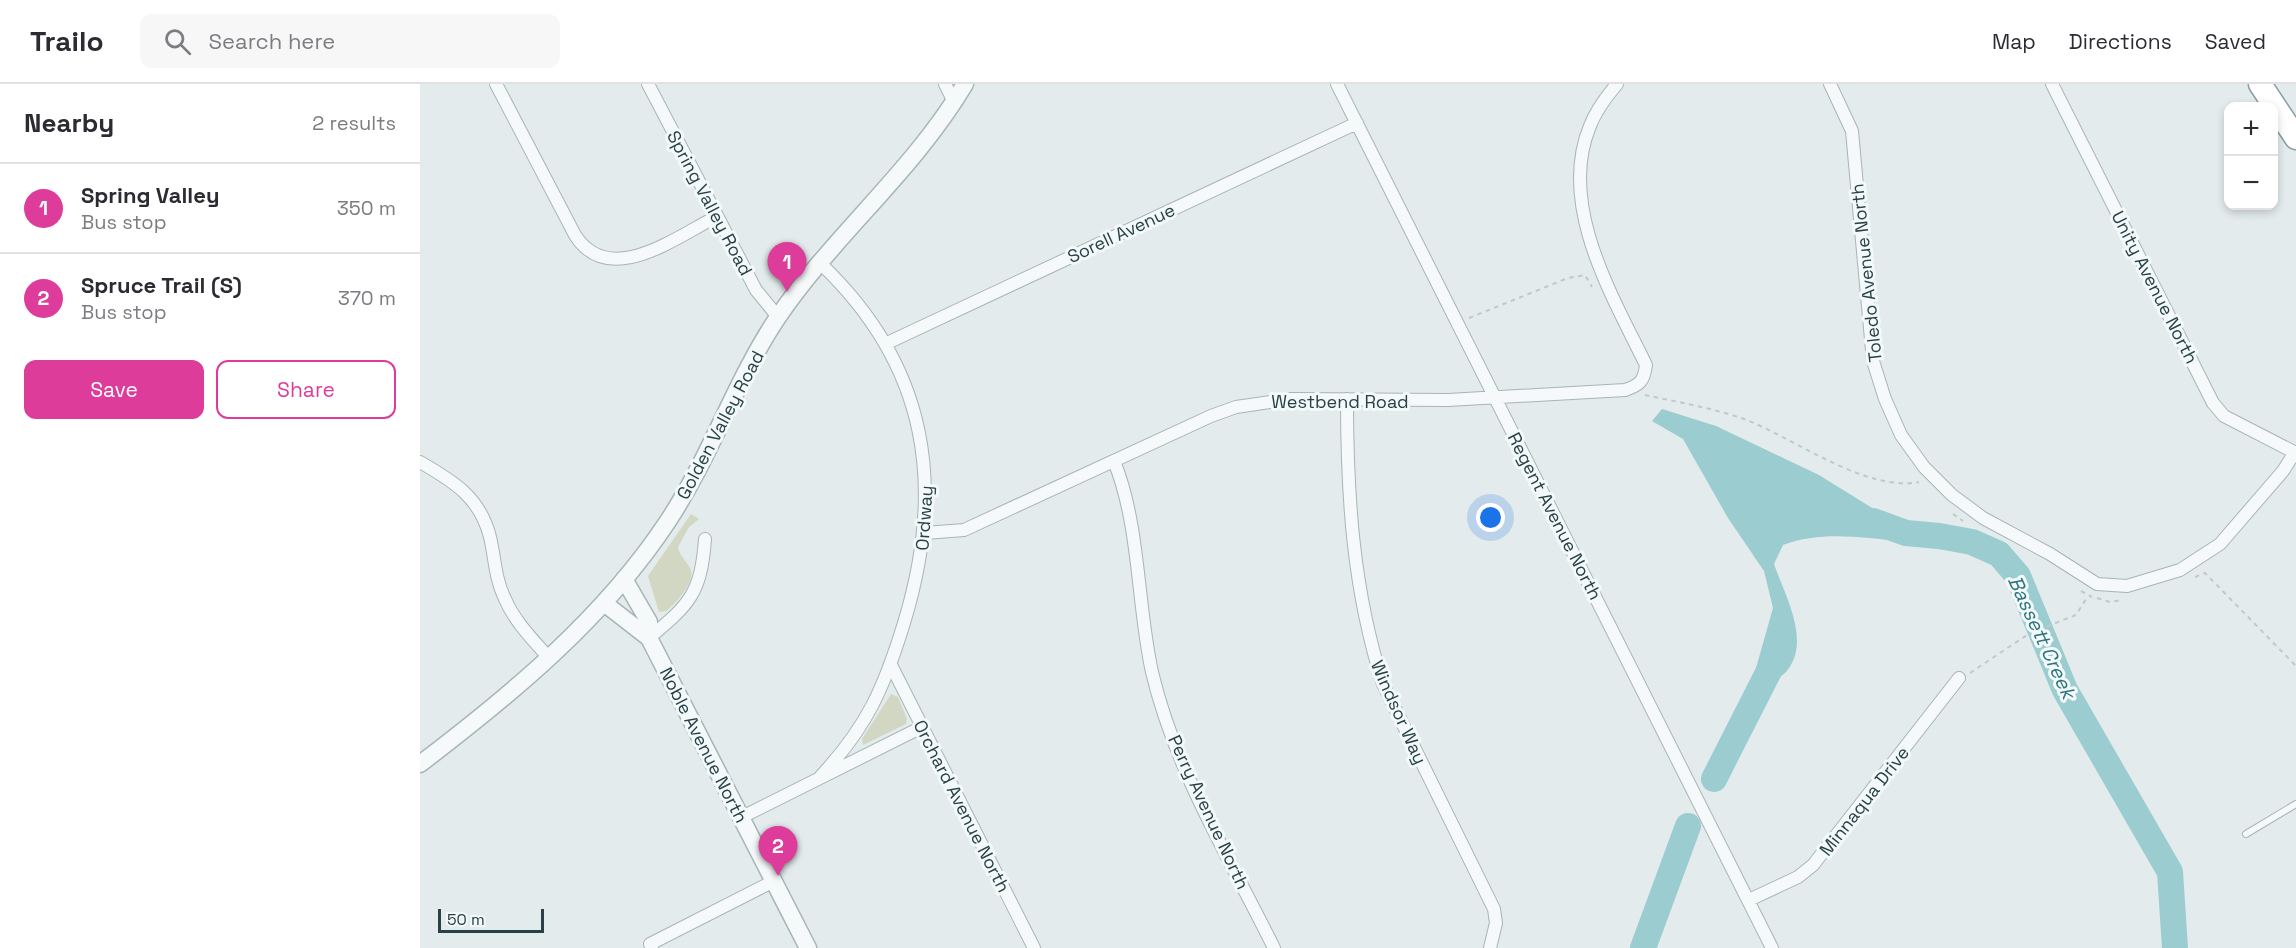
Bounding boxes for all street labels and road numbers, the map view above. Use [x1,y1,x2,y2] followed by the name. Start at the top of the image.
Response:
[662,127,758,279] street label: Spring Valley Road
[1845,183,1887,363] street label: Toledo Avenue North
[1064,198,1178,268] street label: Sorell Avenue
[2107,207,2203,367] street label: Unity Avenue North
[671,347,769,503] street label: Golden Valley Road
[1271,390,1409,413] street label: Westbend Road
[1503,428,1607,604] street label: Regent Avenue North
[910,485,938,551] street label: Ordway
[1366,656,1432,768] street label: Windsor Way
[655,663,753,827] street label: Noble Avenue North
[909,716,1015,896] street label: Orchard Avenue North
[1163,731,1255,893] street label: Perry Avenue North
[1814,742,1914,860] street label: Minnaqua Drive

